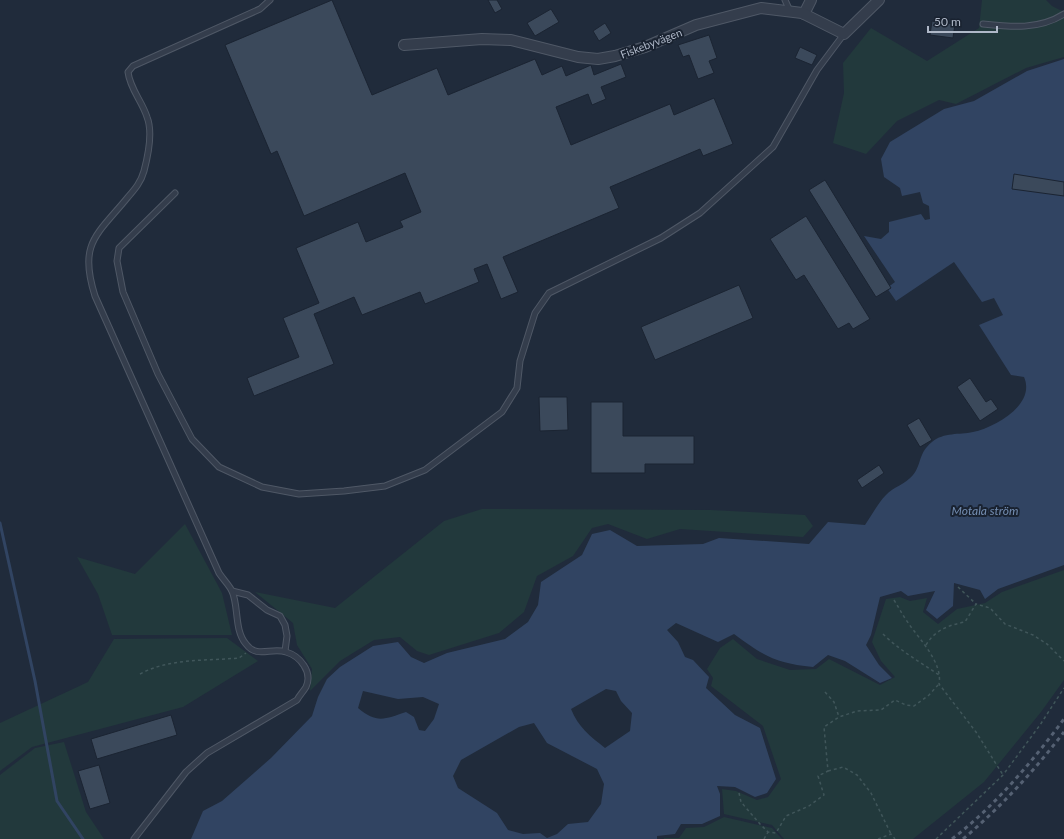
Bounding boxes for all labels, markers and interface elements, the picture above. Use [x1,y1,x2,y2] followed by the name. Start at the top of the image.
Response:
[928,8,997,34] scale bar
[934,14,961,29] text: 50 m
[618,25,684,61] street label: Fiskebyvägen
[952,503,1018,518] water label: Motala ström

